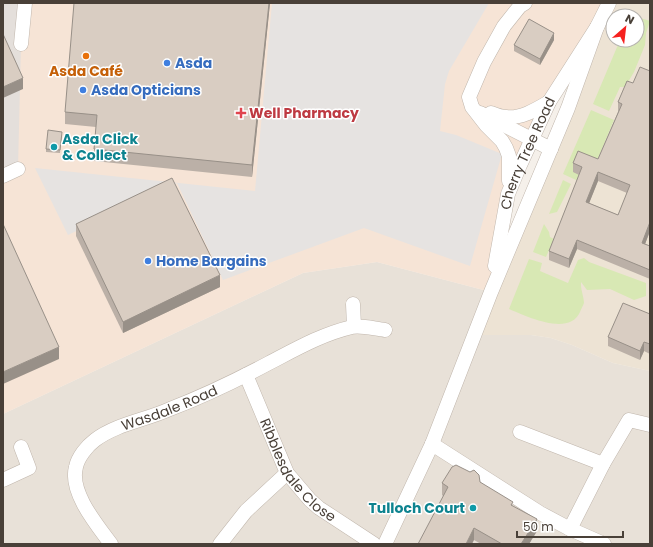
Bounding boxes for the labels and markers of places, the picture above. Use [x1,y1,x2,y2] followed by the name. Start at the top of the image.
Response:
[81,51,91,61] marker: Asda Café
[175,53,212,73] place label: Asda
[162,58,172,68] marker: Asda
[49,61,123,81] place label: Asda Café
[91,80,201,100] place label: Asda Opticians
[78,85,88,95] marker: Asda Opticians
[249,103,359,123] place label: Well Pharmacy
[236,108,246,118] marker: Well Pharmacy
[62,129,139,165] place label: Asda Click & Collect
[49,142,59,152] marker: Asda Click & Collect
[156,251,267,271] place label: Home Bargains
[143,256,153,266] marker: Home Bargains
[369,498,465,518] place label: Tulloch Court
[468,503,478,513] marker: Tulloch Court

